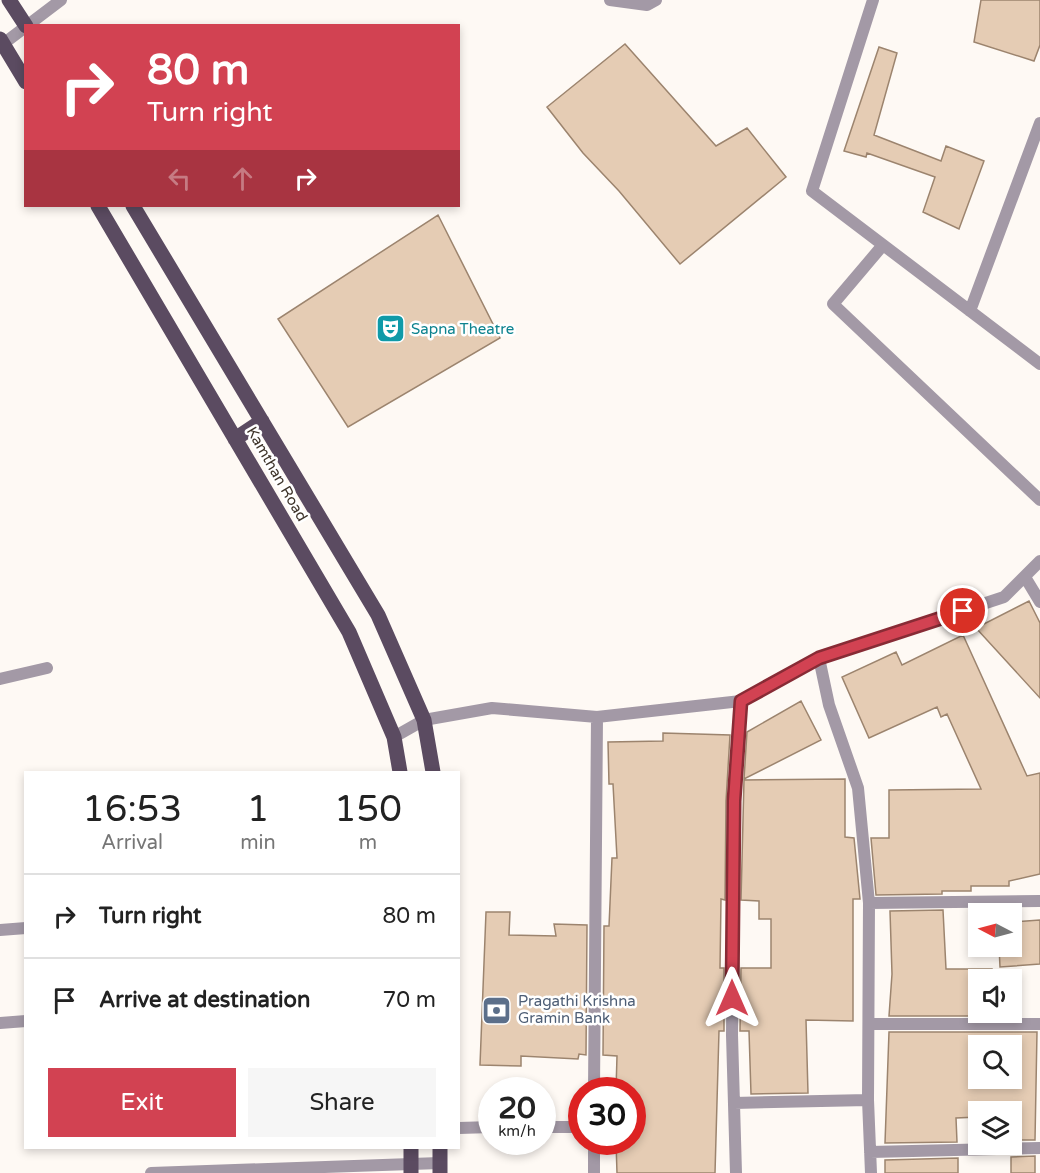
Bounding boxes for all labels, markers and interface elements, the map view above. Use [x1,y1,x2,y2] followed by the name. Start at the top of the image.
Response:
[147,45,249,96] text: 80 m
[48,48,126,126] icon: right
[147,96,273,129] text: Turn right
[163,162,196,195] icon: left
[226,162,259,195] icon: ahead
[289,162,322,195] icon: right
[374,313,406,345] theatre icon: Sapna Theatre
[411,320,514,338] place label: Sapna Theatre
[243,424,311,524] street label: Kamthan Road
[937,585,988,636] pin
[946,594,979,627] icon: arrive
[82,788,182,831] text: 16:53
[247,788,269,831] text: 1
[334,788,402,831] text: 150
[101,831,163,855] text: Arrival
[240,831,276,855] text: min
[359,831,377,855] text: m
[48,900,81,933] icon: right
[99,903,201,929] text: Turn right
[382,903,436,929] text: 80 m
[968,903,1022,957] north arrow
[968,903,1022,1155] map controls
[700,966,764,1030] position arrow
[968,969,1022,1023] button: sound
[48,984,81,1017] icon: arrive
[99,987,310,1013] text: Arrive at destination
[382,987,436,1013] text: 70 m
[518,992,636,1027] place label: Pragathi Krishna Gramin Bank
[481,994,513,1026] bank icon: Pragathi Krishna Gramin Bank
[968,1035,1022,1089] button: search
[48,1068,236,1137] button: Exit
[248,1068,436,1137] button: Share
[568,1077,646,1155] speed limit sign: 30
[498,1090,536,1127] text: 20
[968,1101,1022,1155] button: layers
[498,1122,536,1140] text: km/h

